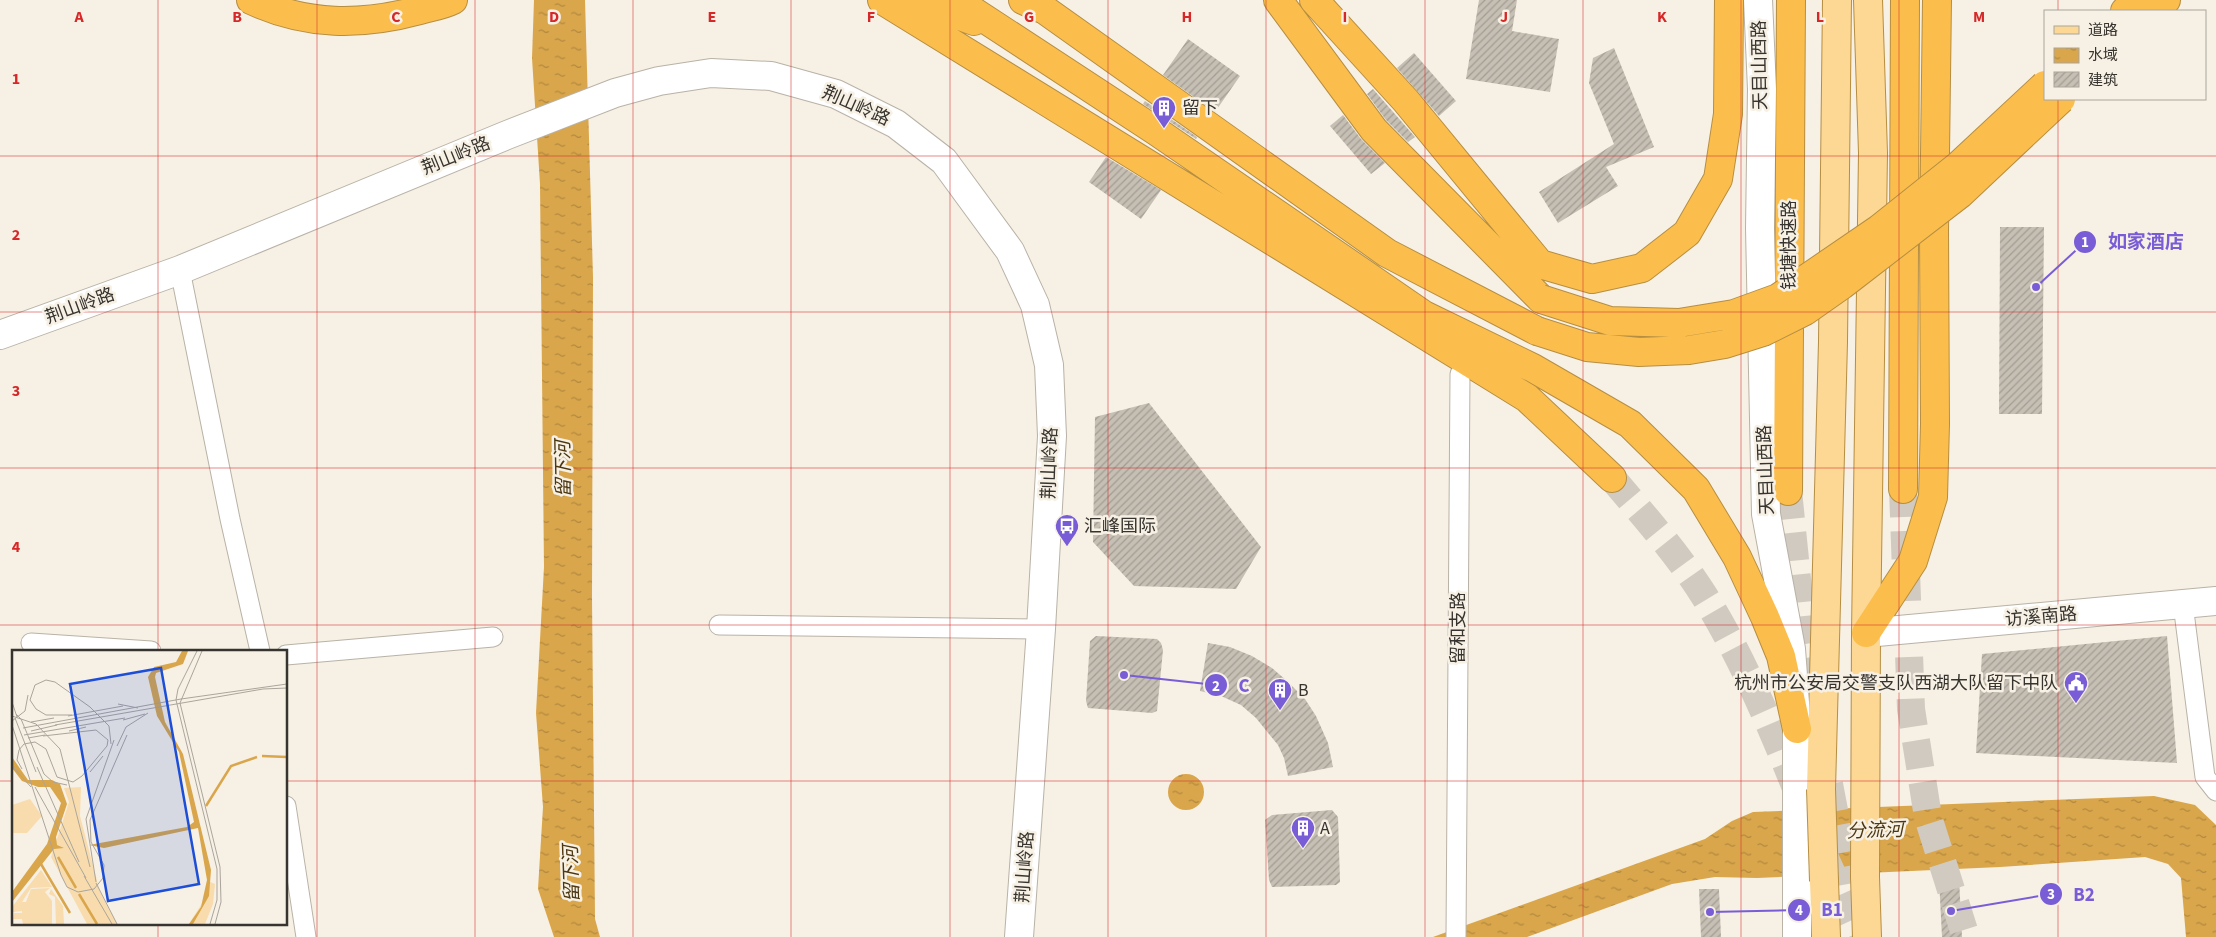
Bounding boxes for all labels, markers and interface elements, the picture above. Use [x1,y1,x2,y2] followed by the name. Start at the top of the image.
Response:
[73,6,84,28] text: A
[232,6,242,28] text: B
[391,6,401,28] text: C
[549,6,559,28] text: D
[708,6,716,28] text: E
[867,6,875,28] text: F
[1024,6,1034,28] text: G
[1182,6,1192,28] text: H
[1343,6,1347,28] text: I
[1500,6,1508,28] text: J
[1657,6,1667,28] text: K
[1816,6,1824,28] text: L
[1973,6,1985,28] text: M
[2044,10,2206,100] legend
[1747,20,1773,110] street label: 天目山西路
[2088,20,2118,41] text: 道路
[2088,45,2118,66] text: 水域
[12,68,20,90] text: 1
[2088,70,2118,91] text: 建筑
[818,80,894,132] street label: 荆山岭路
[1151,95,1177,129] building icon: 留下
[1182,96,1218,121] place label: 留下
[418,131,494,181] street label: 荆山岭路
[1777,200,1802,290] street label: 钱塘快速路
[12,224,20,246] text: 2
[2073,225,2194,259] callout: 如家酒店
[2108,229,2184,256] text: 如家酒店
[2081,232,2089,253] text: 1
[42,282,118,330] street label: 荆山岭路
[12,380,20,402] text: 3
[1752,425,1780,515] street label: 天目山西路
[1036,427,1064,499] street label: 荆山岭路
[550,436,578,498] water label: 留下河
[1054,513,1080,547] bus stop icon: 汇峰国际
[1084,514,1156,539] place label: 汇峰国际
[12,536,21,558] text: 4
[1446,592,1471,664] street label: 留和支路
[2004,601,2078,633] street label: 访溪南路
[12,650,288,924] inset map
[1203,668,1259,702] callout: C
[2063,670,2089,704] public building icon: 杭州市公安局交警支队西湖大队留下中队
[1734,671,2058,696] place label: 杭州市公安局交警支队西湖大队留下中队
[1238,673,1250,700] text: C
[1212,676,1220,697] text: 2
[1267,677,1293,711] building icon: B
[1298,678,1309,703] place label: B
[1290,815,1316,849] building icon: A
[1320,816,1330,841] place label: A
[1846,816,1908,845] water label: 分流河
[1010,830,1040,904] street label: 荆山岭路
[557,841,586,903] water label: 留下河
[2038,877,2105,911] callout: B2
[2073,882,2095,909] text: B2
[2047,884,2055,905] text: 3
[1786,893,1853,927] callout: B1
[1821,897,1843,924] text: B1
[1795,900,1803,921] text: 4

